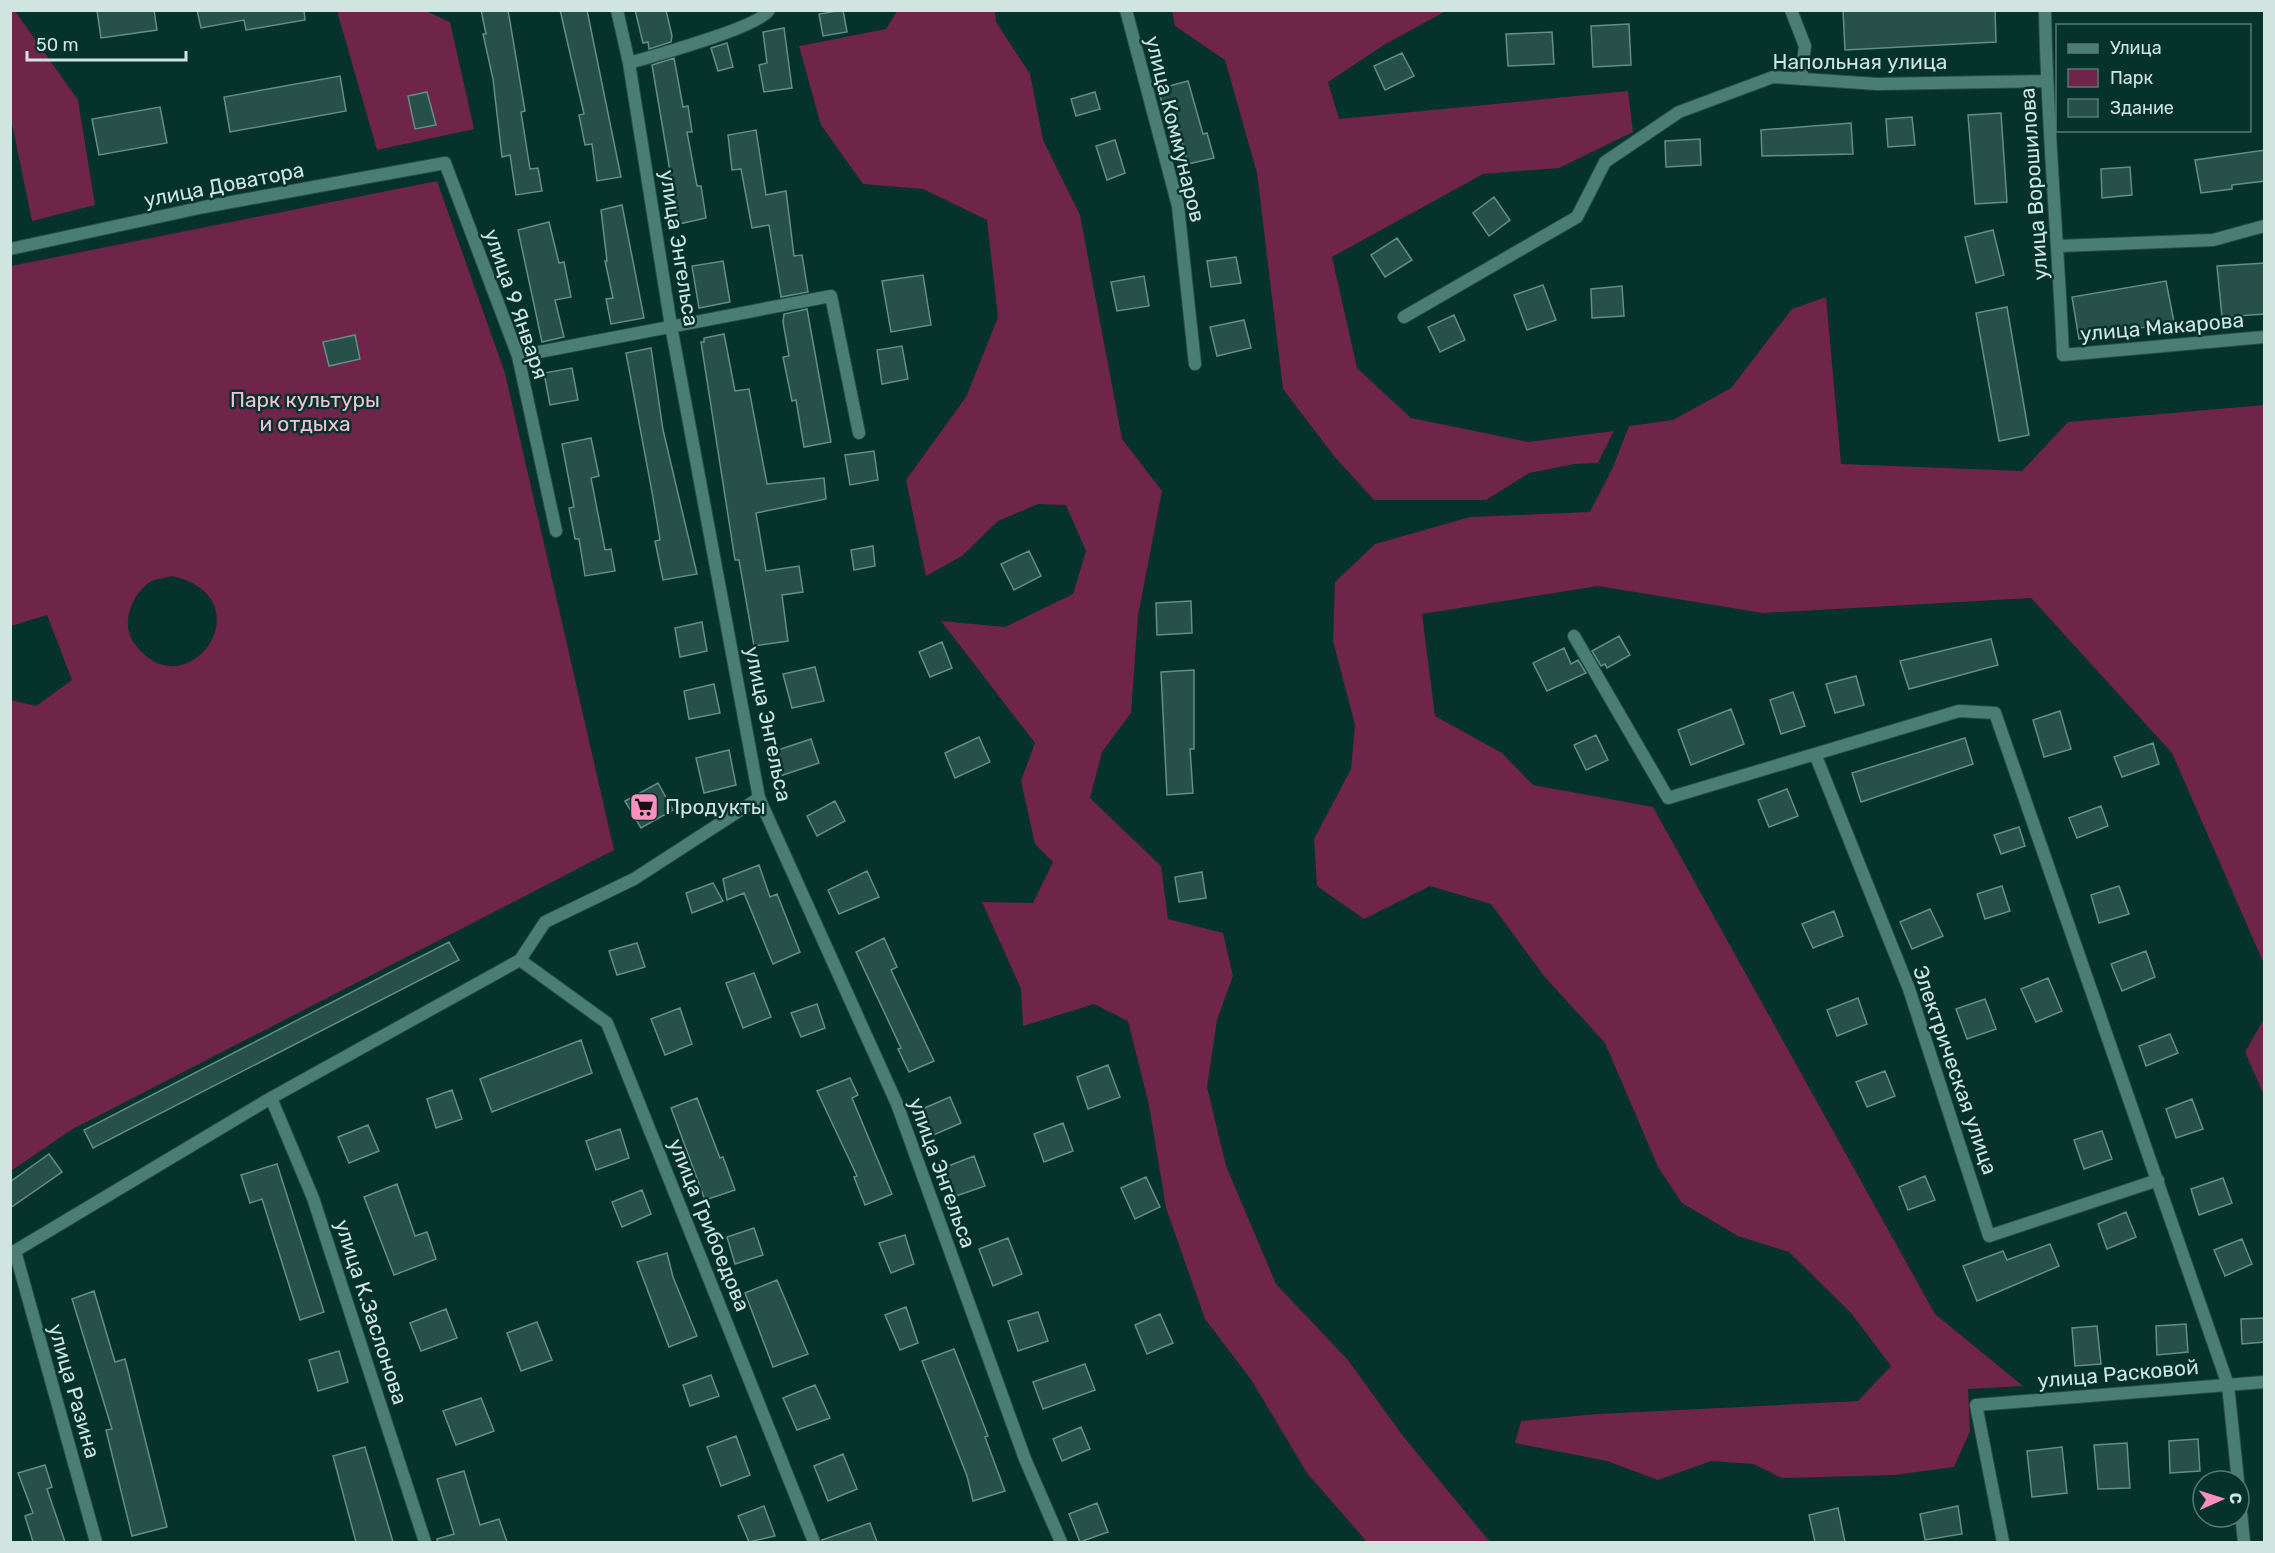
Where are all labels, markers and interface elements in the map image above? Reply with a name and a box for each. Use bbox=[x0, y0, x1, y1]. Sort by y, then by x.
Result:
scale bar bbox=[27, 24, 186, 62]
legend bbox=[2056, 24, 2251, 132]
street label: улица Коммунаров bbox=[1140, 33, 1211, 225]
text: 50 m bbox=[36, 34, 79, 56]
text: Улица bbox=[2110, 37, 2162, 59]
street label: Напольная улица bbox=[1773, 49, 1947, 74]
text: Парк bbox=[2110, 67, 2154, 89]
street label: улица Ворошилова bbox=[2014, 87, 2053, 281]
text: Здание bbox=[2110, 97, 2174, 119]
street label: улица Доватора bbox=[142, 157, 306, 212]
street label: улица Энгельса bbox=[655, 168, 704, 328]
street label: улица 9 Января bbox=[479, 225, 554, 382]
street label: улица Макарова bbox=[2079, 307, 2245, 346]
park label: Парк культуры и отдыха bbox=[230, 387, 380, 436]
street label: улица Энгельса bbox=[740, 644, 797, 804]
supermarket icon: Продукты bbox=[628, 791, 660, 823]
place label: Продукты bbox=[665, 794, 766, 819]
street label: Электрическая улица bbox=[1908, 962, 2003, 1178]
street label: улица Энгельса bbox=[904, 1094, 981, 1251]
street label: улица Грибоедова bbox=[663, 1135, 756, 1315]
street label: улица К.Заслонова bbox=[330, 1216, 413, 1407]
street label: улица Разина bbox=[43, 1321, 106, 1461]
street label: улица Расковой bbox=[2036, 1354, 2200, 1393]
north arrow bbox=[2191, 1469, 2251, 1529]
text: С bbox=[2226, 1492, 2245, 1504]

